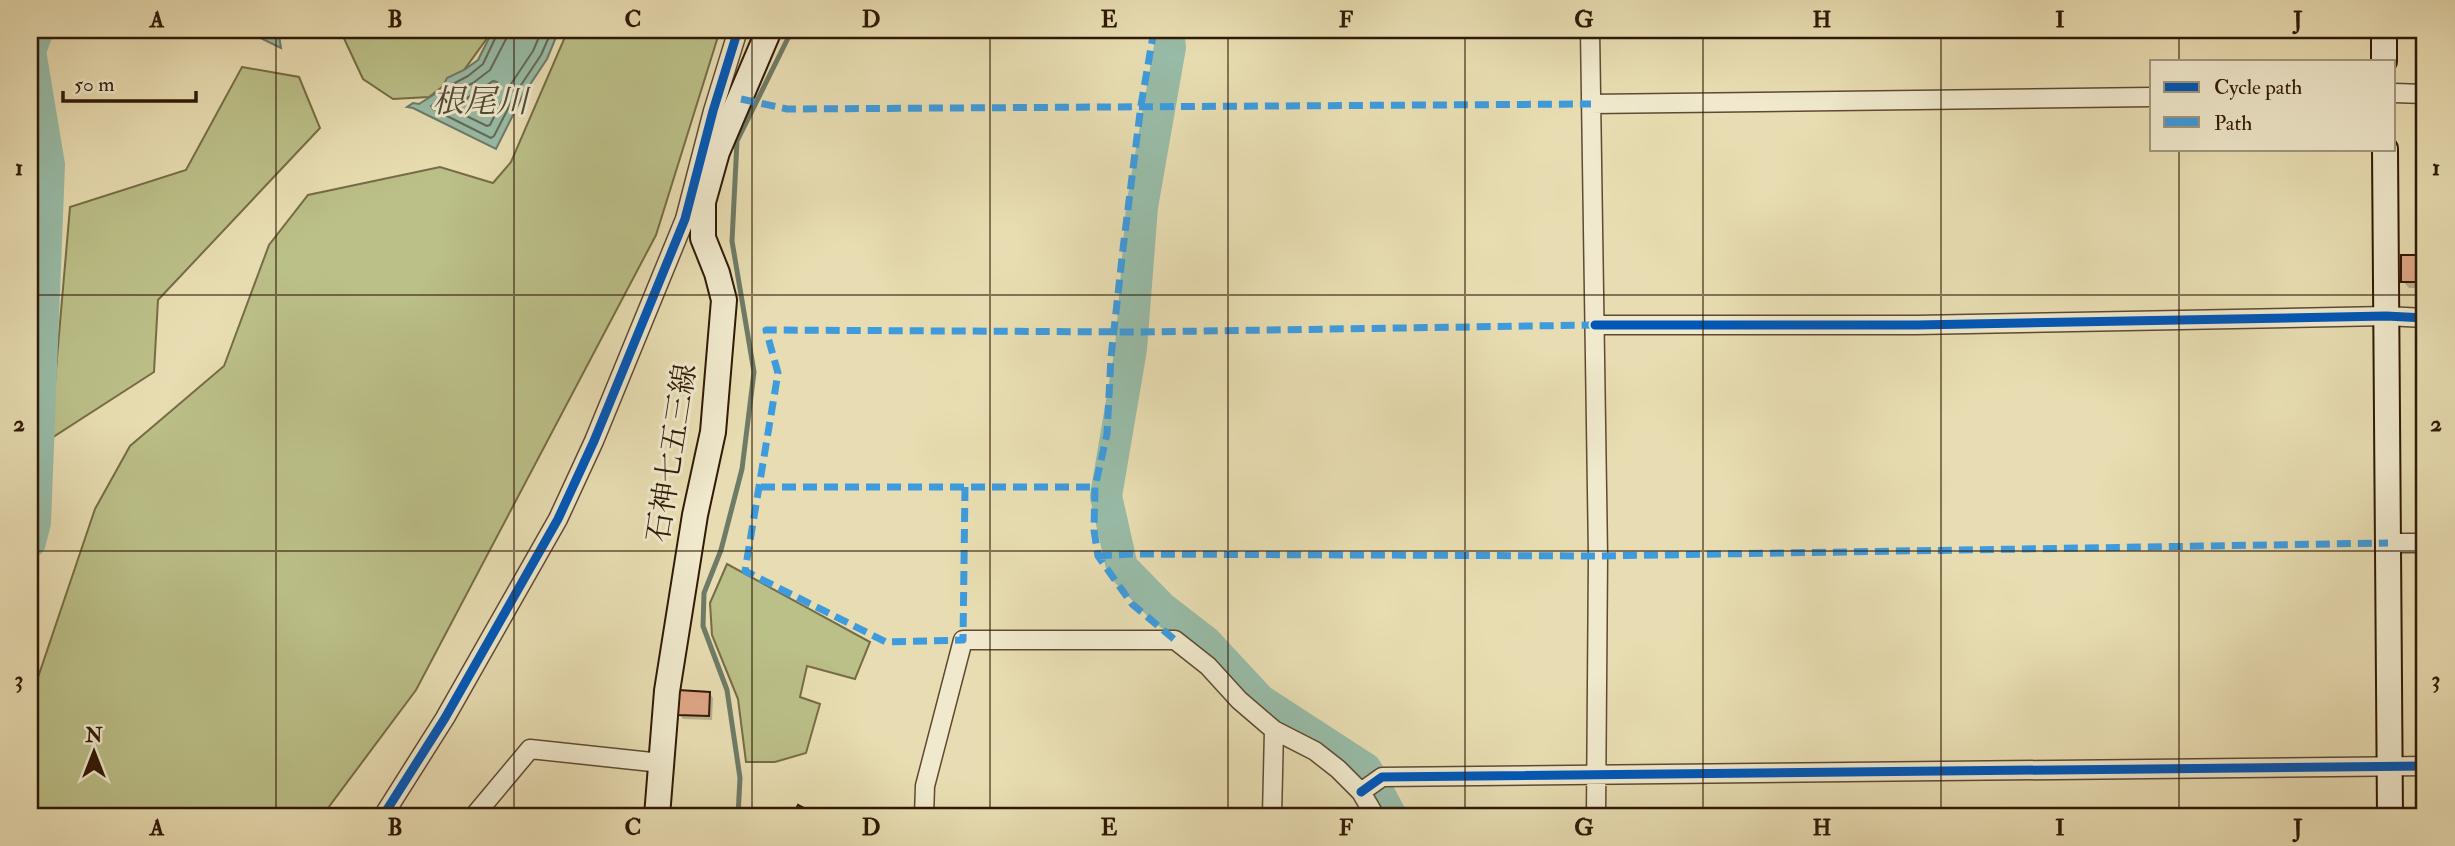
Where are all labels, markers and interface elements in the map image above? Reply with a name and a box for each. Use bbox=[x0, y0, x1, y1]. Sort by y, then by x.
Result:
text: A bbox=[149, 5, 165, 34]
text: B bbox=[387, 5, 403, 34]
text: C bbox=[625, 5, 641, 34]
text: D bbox=[862, 5, 880, 34]
text: E bbox=[1101, 5, 1118, 34]
text: F bbox=[1339, 5, 1354, 34]
text: G bbox=[1574, 5, 1594, 34]
text: H bbox=[1813, 5, 1832, 34]
text: I bbox=[2055, 5, 2065, 34]
text: J bbox=[2292, 5, 2303, 35]
scale bar bbox=[63, 60, 196, 104]
legend bbox=[2150, 60, 2396, 150]
text: 50 m bbox=[74, 71, 115, 98]
text: Cycle path bbox=[2214, 74, 2302, 101]
water label: 根尾川 bbox=[432, 82, 531, 122]
text: Path bbox=[2214, 110, 2252, 137]
text: 1 bbox=[15, 153, 23, 182]
text: 1 bbox=[2432, 153, 2440, 182]
street label: 石神七五三線 bbox=[640, 361, 704, 545]
text: 2 bbox=[13, 409, 25, 438]
text: 2 bbox=[2430, 409, 2442, 438]
text: 3 bbox=[15, 665, 23, 694]
text: 3 bbox=[2432, 665, 2440, 694]
north arrow bbox=[60, 716, 130, 786]
text: N bbox=[84, 724, 103, 748]
text: A bbox=[149, 813, 165, 842]
text: B bbox=[387, 813, 403, 842]
text: C bbox=[625, 813, 641, 842]
text: D bbox=[862, 813, 880, 842]
text: E bbox=[1101, 813, 1118, 842]
text: F bbox=[1339, 813, 1354, 842]
text: G bbox=[1574, 813, 1594, 842]
text: H bbox=[1813, 813, 1832, 842]
text: I bbox=[2055, 813, 2065, 842]
text: J bbox=[2292, 813, 2303, 843]

